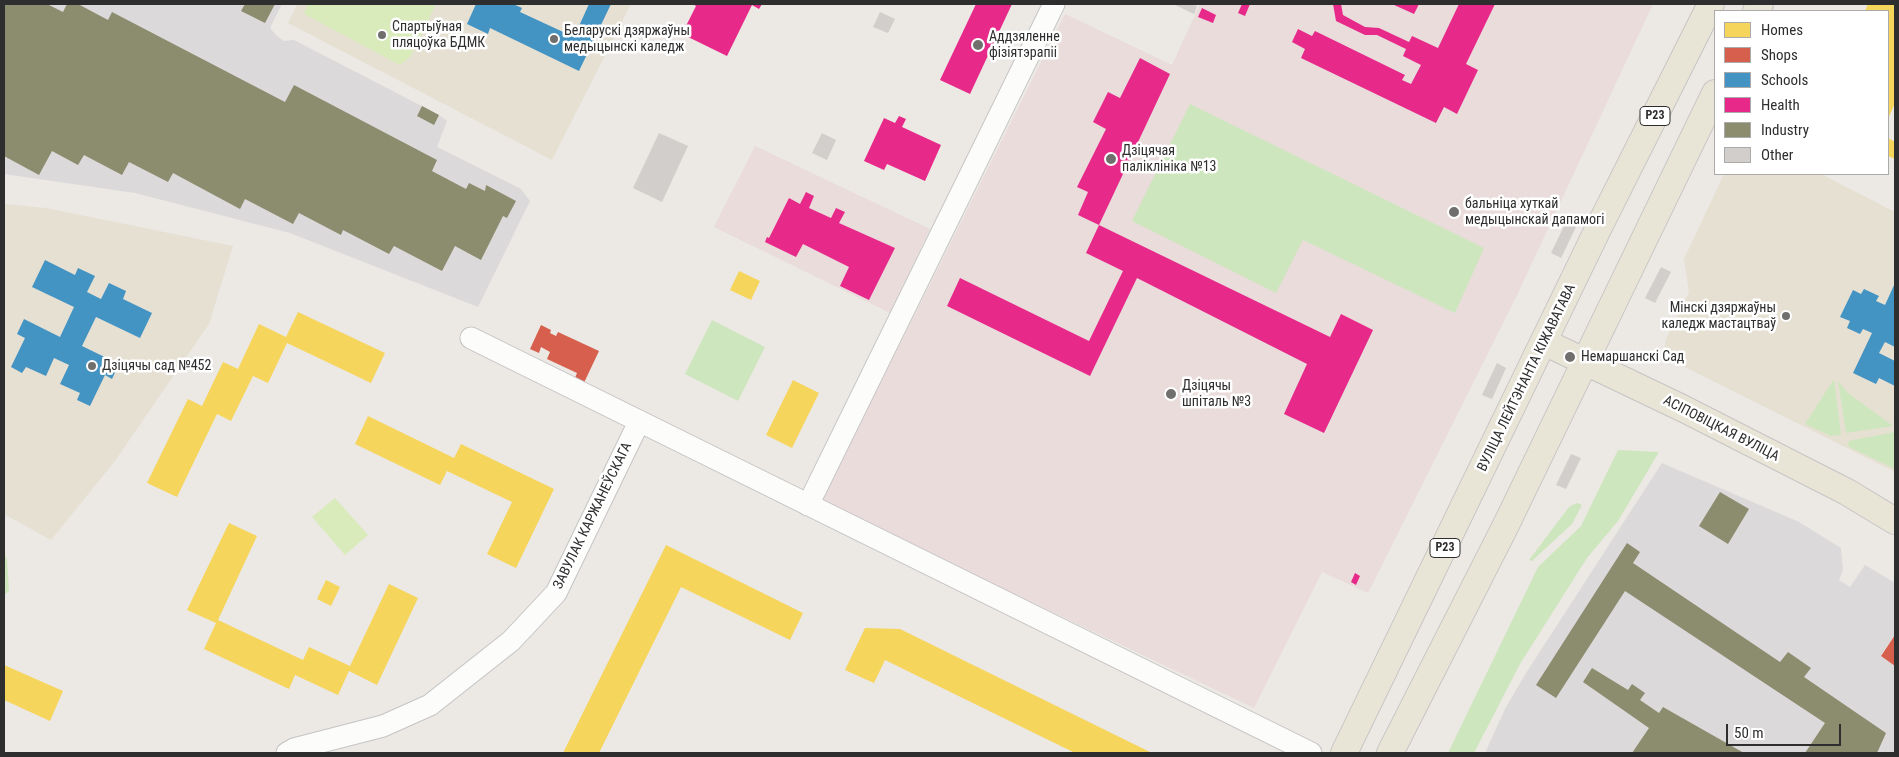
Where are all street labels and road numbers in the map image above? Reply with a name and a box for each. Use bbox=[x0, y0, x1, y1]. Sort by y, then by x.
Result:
road number: Р23 bbox=[1640, 106, 1670, 125]
street label: ВУЛІЦА ЛЕЙТЭНАНТА КІЖАВАТАВА bbox=[1474, 282, 1580, 474]
street label: АСІПОВІЦКАЯ ВУЛІЦА bbox=[1660, 393, 1782, 465]
street label: ЗАВУЛАК КАРЖАНЕЎСКАГА bbox=[550, 440, 636, 592]
road number: Р23 bbox=[1430, 538, 1460, 558]

